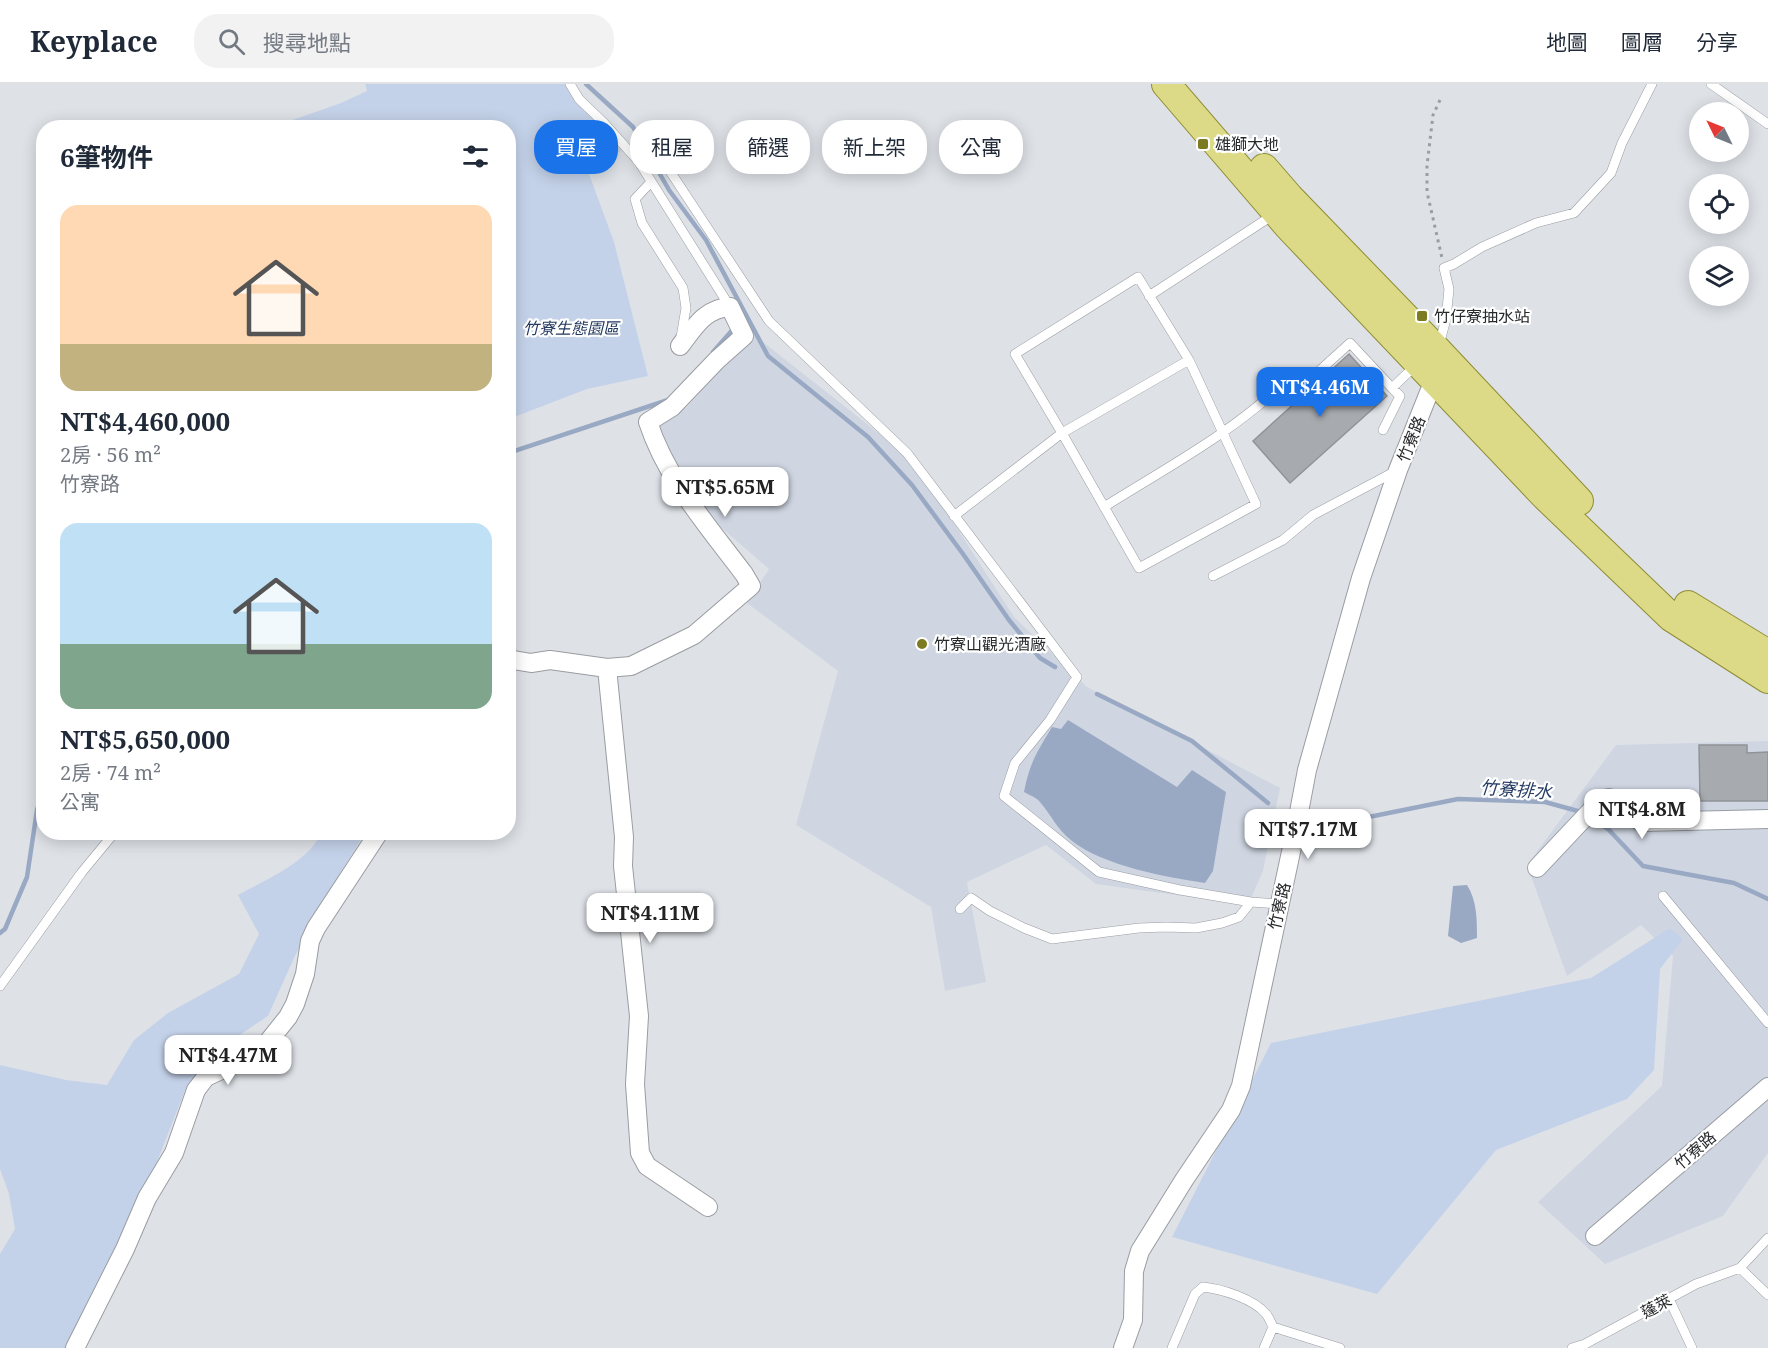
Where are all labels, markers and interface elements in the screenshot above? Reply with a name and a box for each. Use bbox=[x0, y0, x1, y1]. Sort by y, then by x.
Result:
search box bbox=[194, 14, 614, 68]
text: Keyplace bbox=[30, 22, 158, 60]
icon: search bbox=[215, 25, 248, 58]
text: 搜尋地點 bbox=[263, 27, 351, 57]
text: 地圖 bbox=[1546, 28, 1588, 56]
text: 圖層 bbox=[1621, 28, 1663, 56]
text: 分享 bbox=[1696, 28, 1738, 56]
north arrow bbox=[1689, 102, 1749, 162]
map controls bbox=[1689, 102, 1749, 306]
chip: 買屋 bbox=[534, 120, 618, 174]
chip: 租屋 bbox=[630, 120, 714, 174]
chip: 篩選 bbox=[726, 120, 810, 174]
chip: 新上架 bbox=[822, 120, 927, 174]
chip: 公寓 bbox=[939, 120, 1023, 174]
place label: 雄獅大地 bbox=[1215, 133, 1279, 155]
marker: 雄獅大地 bbox=[1196, 137, 1210, 151]
text: 6筆物件 bbox=[60, 139, 153, 175]
icon: filters bbox=[459, 140, 492, 173]
button: locate bbox=[1689, 174, 1749, 234]
icon: home bbox=[222, 244, 330, 352]
button: layers bbox=[1689, 246, 1749, 306]
place label: 竹仔寮抽水站 bbox=[1434, 305, 1530, 327]
marker: 竹仔寮抽水站 bbox=[1415, 309, 1429, 323]
park label: 竹寮生態園區 bbox=[523, 317, 621, 339]
pin: NT$4.46M bbox=[1258, 367, 1382, 418]
text: NT$4.46M bbox=[1271, 373, 1369, 400]
text: NT$4,460,000 bbox=[60, 403, 230, 439]
street label: 竹寮路 bbox=[1392, 413, 1430, 465]
text: 2房 · 56 m² bbox=[60, 441, 161, 468]
pin: NT$5.65M bbox=[663, 467, 787, 518]
text: 竹寮路 bbox=[60, 470, 120, 497]
text: NT$5.65M bbox=[676, 473, 774, 500]
icon: home bbox=[222, 562, 330, 670]
place label: 竹寮山觀光酒廠 bbox=[934, 633, 1046, 655]
marker: 竹寮山觀光酒廠 bbox=[915, 637, 929, 651]
text: NT$5,650,000 bbox=[60, 721, 230, 757]
text: 2房 · 74 m² bbox=[60, 759, 161, 786]
water label: 竹寮排水 bbox=[1479, 775, 1554, 804]
text: 公寓 bbox=[60, 788, 100, 815]
pin: NT$4.8M bbox=[1587, 789, 1697, 840]
text: NT$4.8M bbox=[1598, 795, 1686, 822]
pin: NT$7.17M bbox=[1246, 809, 1370, 860]
text: NT$7.17M bbox=[1259, 815, 1357, 842]
street label: 竹寮路 bbox=[1263, 880, 1295, 932]
pin: NT$4.11M bbox=[588, 893, 712, 944]
text: NT$4.11M bbox=[601, 899, 699, 926]
pin: NT$4.47M bbox=[166, 1035, 290, 1086]
text: NT$4.47M bbox=[179, 1041, 277, 1068]
street label: 竹寮路 bbox=[1670, 1126, 1720, 1174]
street label: 蓬萊 bbox=[1637, 1289, 1675, 1323]

